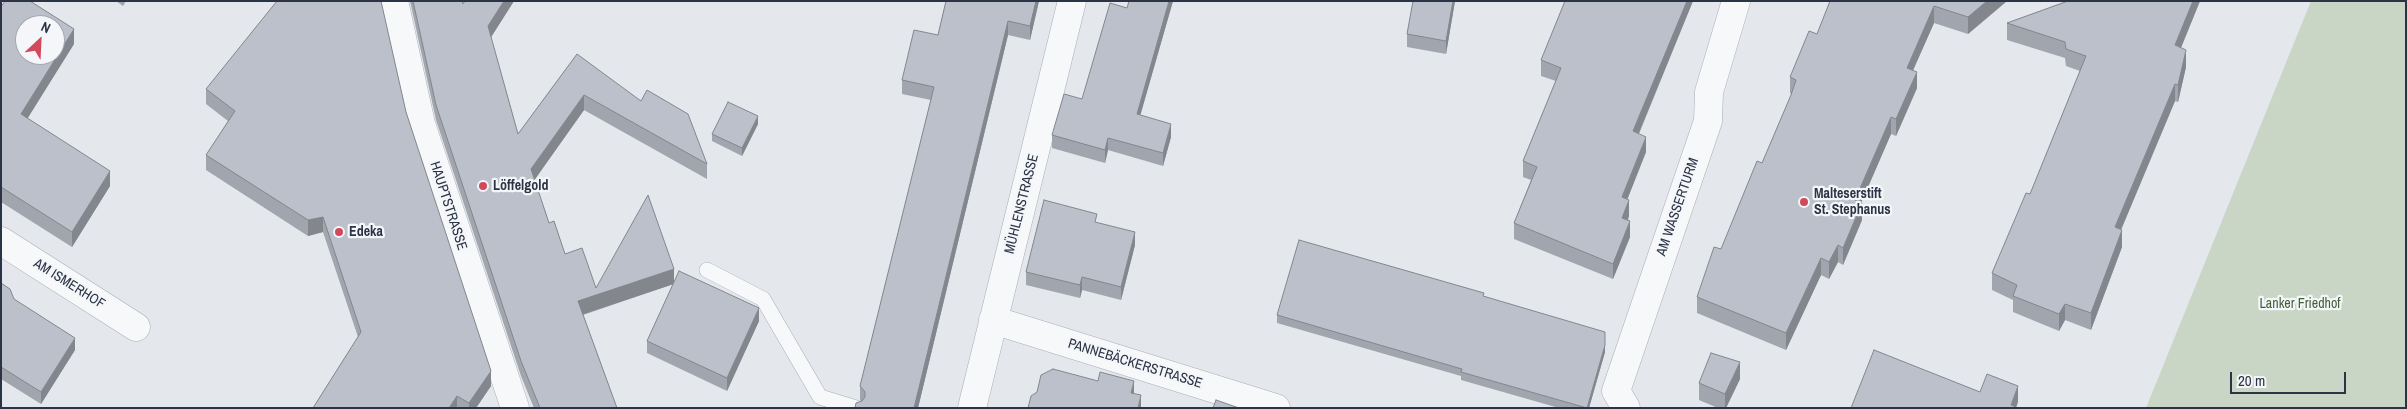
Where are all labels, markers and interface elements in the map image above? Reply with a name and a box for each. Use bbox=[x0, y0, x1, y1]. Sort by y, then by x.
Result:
north arrow bbox=[15, 15, 65, 65]
text: N bbox=[38, 17, 53, 37]
street label: MÜHLENSTRASSE bbox=[1002, 152, 1042, 256]
street label: AM WASSERTURM bbox=[1653, 156, 1703, 258]
street label: HAUPTSTRASSE bbox=[426, 159, 470, 253]
place label: Löffelgold bbox=[493, 178, 548, 194]
marker: Löffelgold bbox=[477, 180, 489, 192]
place label: Malteserstift St. Stephanus bbox=[1814, 186, 1891, 218]
marker: Malteserstift St. Stephanus bbox=[1798, 196, 1810, 208]
place label: Edeka bbox=[349, 224, 383, 240]
marker: Edeka bbox=[333, 226, 345, 238]
street label: AM ISMERHOF bbox=[30, 255, 108, 313]
park label: Lanker Friedhof bbox=[2259, 296, 2341, 312]
street label: PANNEBÄCKERSTRASSE bbox=[1066, 336, 1204, 392]
scale bar bbox=[2232, 362, 2348, 394]
text: 20 m bbox=[2238, 370, 2265, 391]

